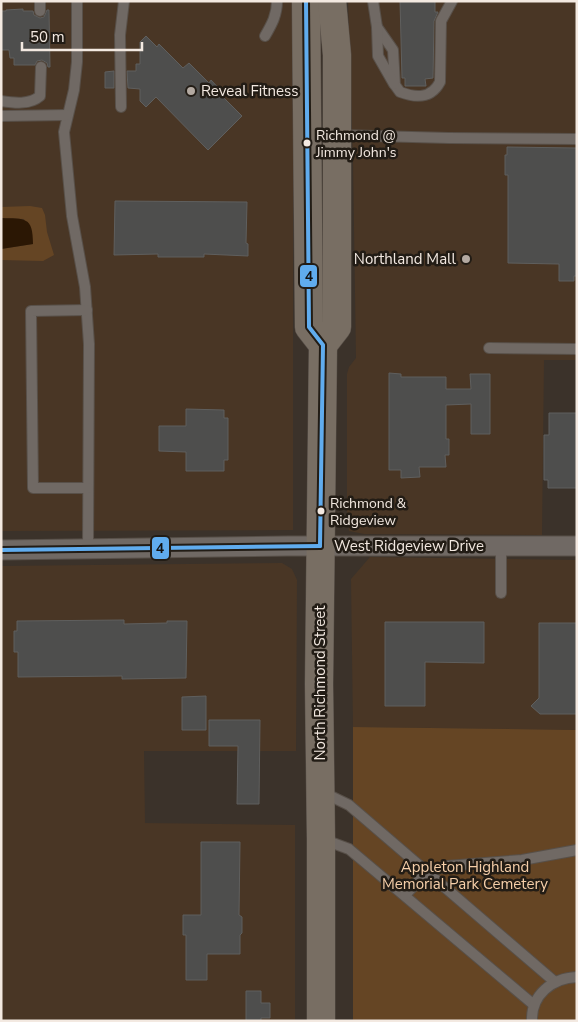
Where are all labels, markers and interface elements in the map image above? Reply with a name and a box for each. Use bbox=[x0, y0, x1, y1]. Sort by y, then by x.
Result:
scale bar bbox=[22, 20, 142, 52]
text: 50 m bbox=[30, 27, 65, 47]
place label: Reveal Fitness bbox=[201, 81, 298, 101]
marker: Reveal Fitness bbox=[185, 85, 197, 97]
place label: Richmond @ Jimmy John's bbox=[315, 126, 397, 162]
marker: Richmond @ Jimmy John's bbox=[302, 138, 312, 148]
place label: Northland Mall bbox=[354, 249, 457, 269]
marker: Northland Mall bbox=[460, 253, 472, 265]
line badge: 4 bbox=[299, 264, 318, 288]
text: 4 bbox=[305, 267, 314, 286]
place label: Richmond & Ridgeview bbox=[330, 494, 407, 530]
marker: Richmond & Ridgeview bbox=[316, 506, 326, 516]
line badge: 4 bbox=[151, 536, 170, 560]
street label: West Ridgeview Drive bbox=[334, 536, 484, 556]
text: 4 bbox=[156, 539, 165, 558]
street label: North Richmond Street bbox=[310, 605, 330, 761]
park label: Appleton Highland Memorial Park Cemetery bbox=[382, 857, 548, 894]

